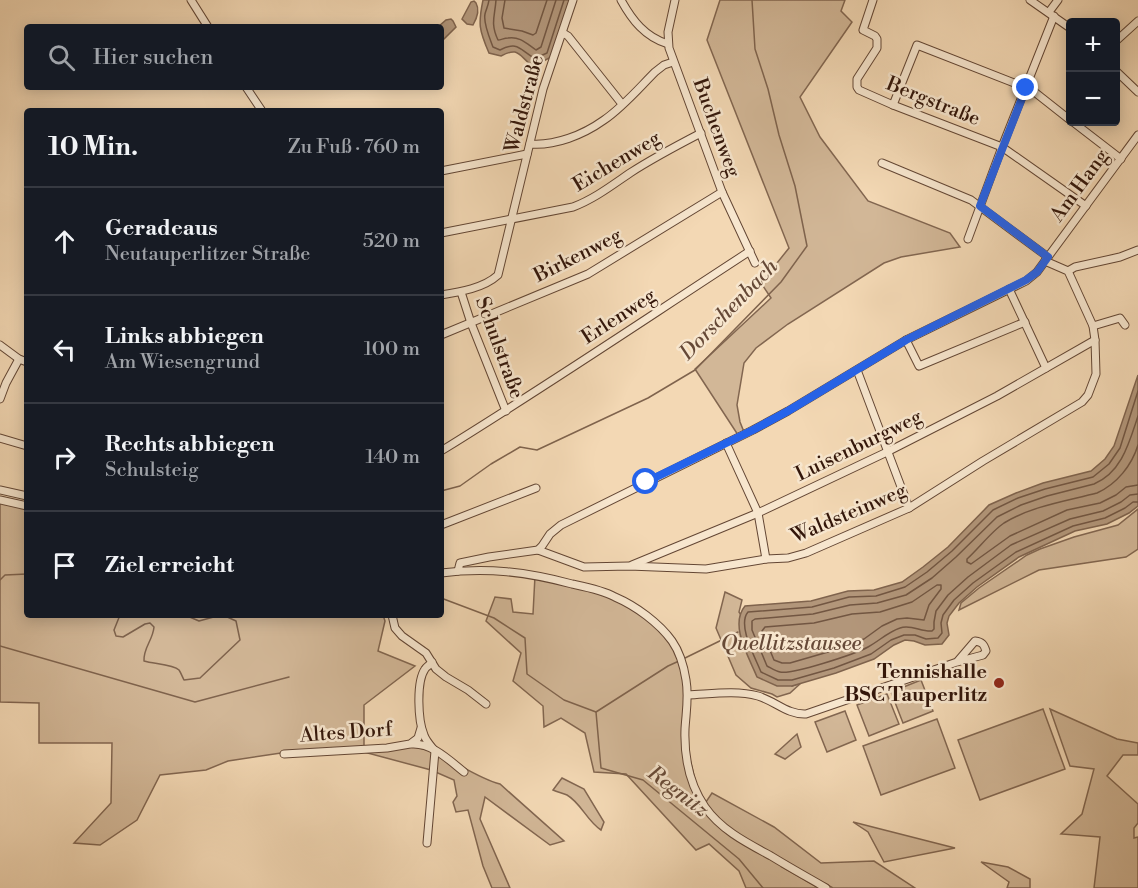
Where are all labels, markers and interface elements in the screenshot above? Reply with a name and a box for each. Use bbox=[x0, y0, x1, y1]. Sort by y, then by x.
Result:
map controls bbox=[1066, 18, 1120, 126]
button: + bbox=[1066, 18, 1120, 72]
search box bbox=[24, 24, 444, 90]
icon: search bbox=[45, 41, 78, 74]
text: Hier suchen bbox=[93, 44, 213, 71]
street label: Waldstraße bbox=[500, 52, 550, 157]
street label: Bergstraße bbox=[881, 71, 984, 132]
button: − bbox=[1066, 72, 1120, 126]
street label: Buchenweg bbox=[686, 74, 746, 181]
route end bbox=[1012, 74, 1038, 100]
street label: Eichenweg bbox=[568, 126, 666, 198]
text: 10 Min. bbox=[48, 131, 138, 163]
text: Zu Fuß · 760 m bbox=[288, 135, 420, 160]
street label: Am Hang bbox=[1045, 144, 1115, 228]
text: Geradeaus bbox=[105, 215, 218, 242]
street label: Birkenweg bbox=[529, 223, 627, 289]
icon: ahead bbox=[48, 225, 81, 258]
text: 520 m bbox=[363, 229, 420, 254]
text: Neutauperlitzer Straße bbox=[105, 242, 310, 267]
water label: Dorschenbach bbox=[674, 254, 784, 367]
street label: Erlenweg bbox=[577, 283, 662, 350]
street label: Schulstraße bbox=[469, 294, 529, 402]
text: Links abbiegen bbox=[105, 323, 264, 350]
icon: left bbox=[48, 333, 81, 366]
text: 100 m bbox=[364, 337, 420, 362]
text: Am Wiesengrund bbox=[105, 350, 260, 375]
street label: Luisenburgweg bbox=[792, 404, 927, 487]
text: Rechts abbiegen bbox=[105, 431, 275, 458]
icon: right bbox=[48, 441, 81, 474]
text: 140 m bbox=[365, 445, 420, 470]
text: Schulsteig bbox=[105, 458, 199, 483]
route start bbox=[632, 468, 658, 494]
street label: Waldsteinweg bbox=[787, 478, 911, 550]
icon: arrive bbox=[48, 549, 81, 582]
text: Ziel erreicht bbox=[105, 552, 234, 579]
water label: Quellitzstausee bbox=[721, 631, 862, 657]
place label: Tennishalle BSC Tauperlitz bbox=[844, 660, 987, 708]
marker: Tennishalle BSC Tauperlitz bbox=[992, 676, 1006, 690]
street label: Altes Dorf bbox=[298, 717, 394, 749]
water label: Regnitz bbox=[641, 760, 714, 824]

